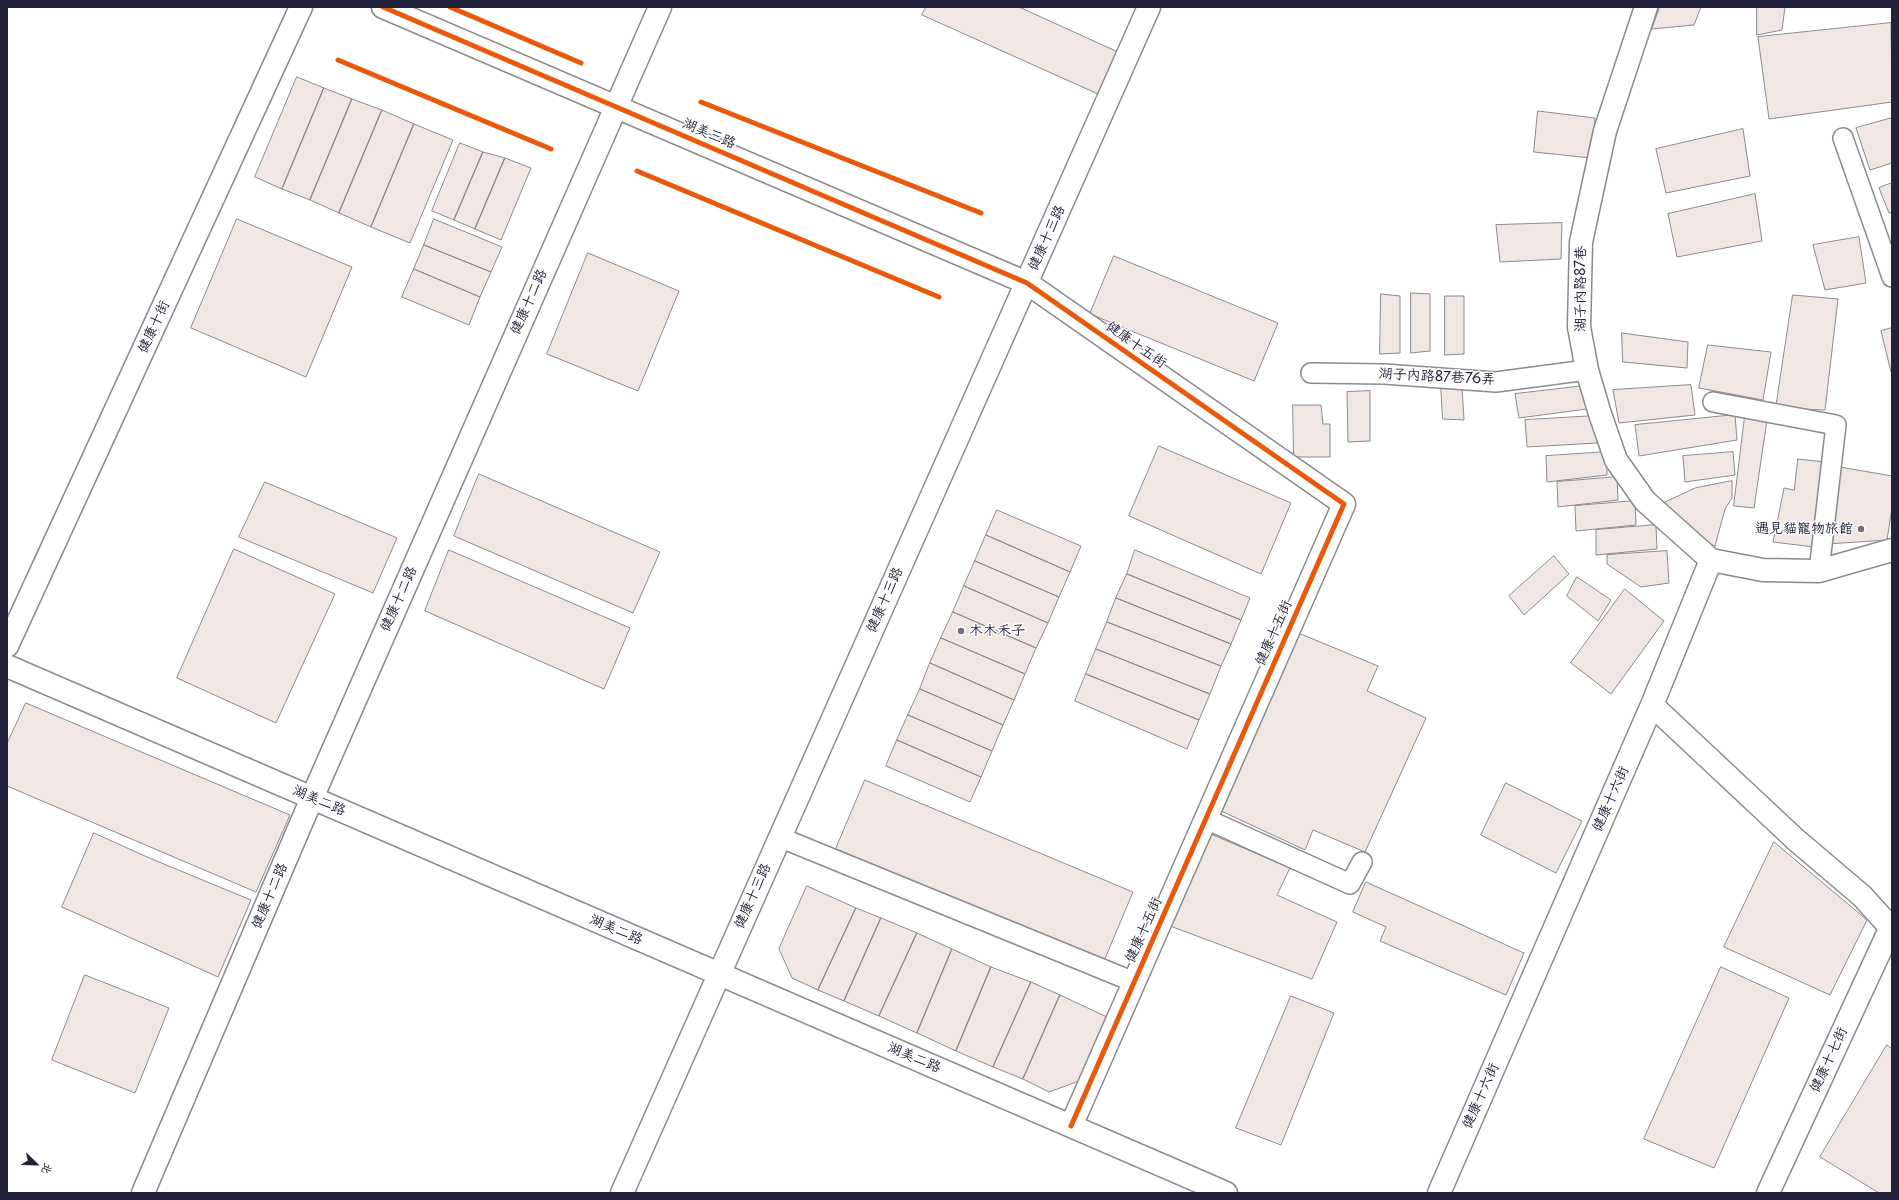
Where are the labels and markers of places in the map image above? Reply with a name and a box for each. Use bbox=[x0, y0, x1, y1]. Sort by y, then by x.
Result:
place label: 遇見貓寵物旅館 bbox=[1755, 521, 1853, 537]
marker: 遇見貓寵物旅館 bbox=[1856, 524, 1866, 534]
place label: 木木禾子 bbox=[969, 623, 1025, 639]
marker: 木木禾子 bbox=[956, 626, 966, 636]

